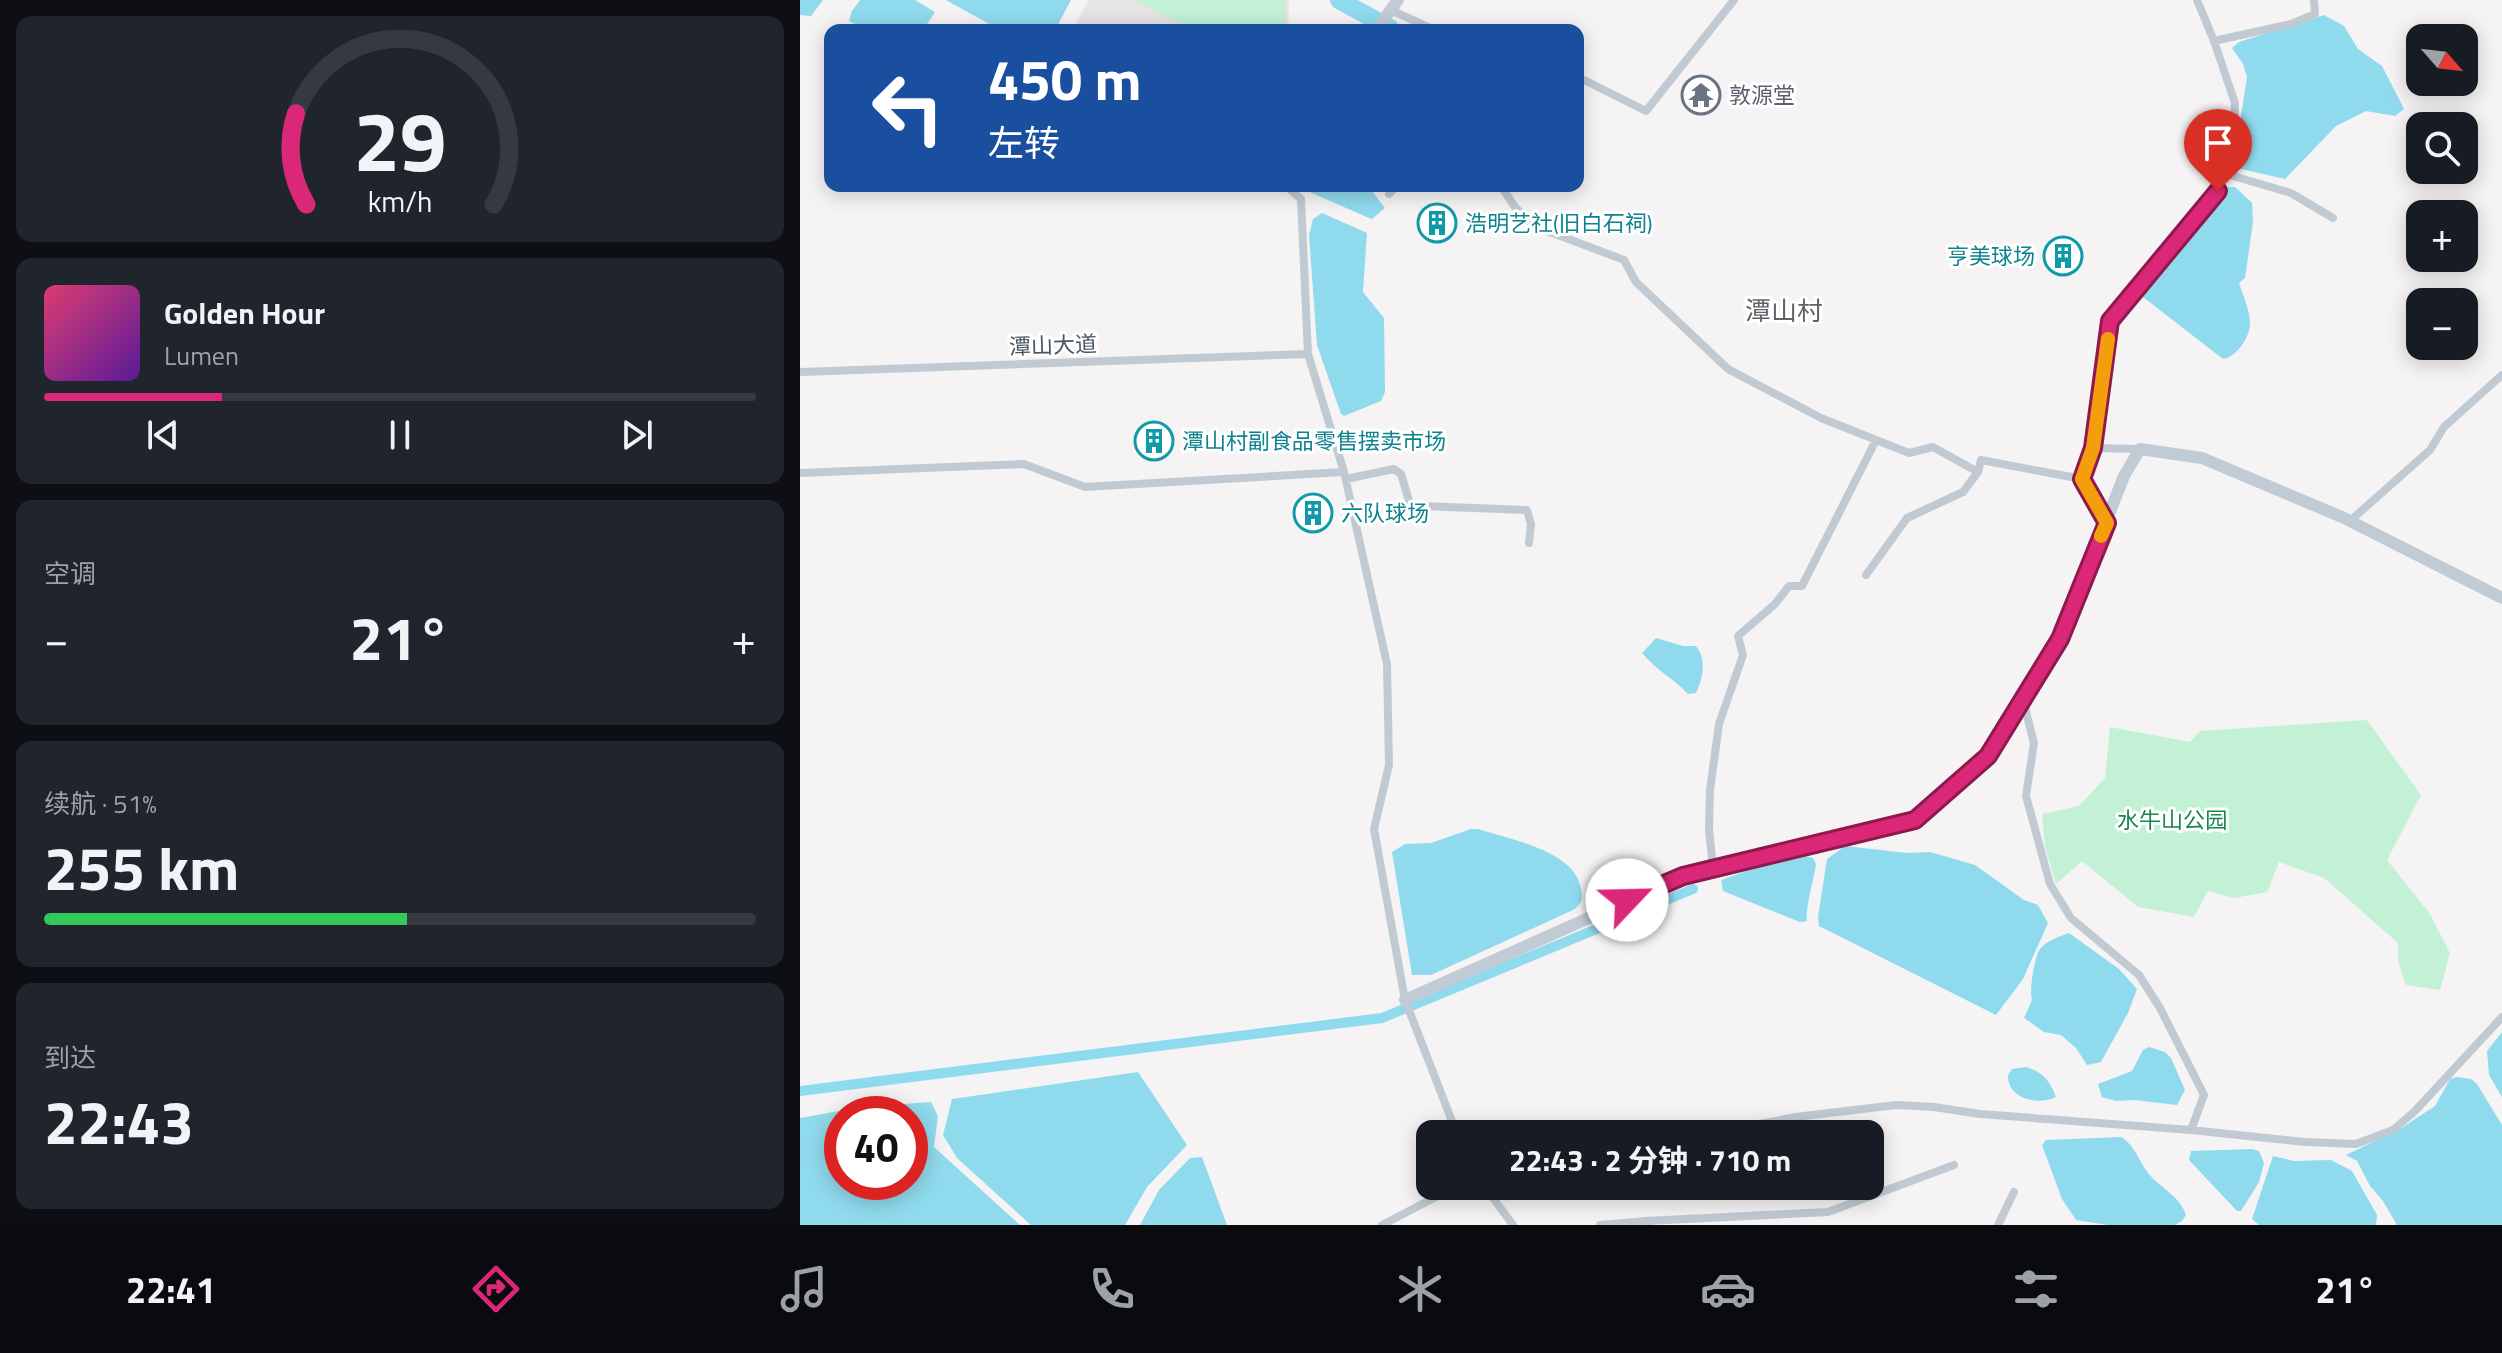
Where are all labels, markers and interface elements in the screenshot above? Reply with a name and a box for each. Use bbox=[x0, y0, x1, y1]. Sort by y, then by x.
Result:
north arrow bbox=[2406, 24, 2478, 96]
map controls bbox=[2406, 24, 2478, 360]
text: 450 m bbox=[988, 37, 1141, 122]
icon: left bbox=[856, 56, 960, 160]
temple icon: 敦源堂 bbox=[1680, 74, 1722, 116]
text: 29 bbox=[353, 76, 447, 202]
place label: 敦源堂 bbox=[1729, 78, 1795, 112]
pin bbox=[2184, 109, 2252, 191]
button: search bbox=[2406, 112, 2478, 184]
text: 左转 bbox=[988, 115, 1060, 170]
icon: arrive bbox=[2196, 121, 2240, 165]
text: km/h bbox=[368, 180, 432, 223]
button: + bbox=[2406, 200, 2478, 272]
building icon: 浩明艺社(旧白石祠) bbox=[1416, 202, 1458, 244]
place label: 浩明艺社(旧白石祠) bbox=[1465, 206, 1653, 240]
building icon: 亨美球场 bbox=[2042, 235, 2084, 277]
place label: 亨美球场 bbox=[1947, 239, 2035, 273]
button: − bbox=[2406, 288, 2478, 360]
text: Golden Hour bbox=[164, 290, 325, 336]
district label: 潭山村 bbox=[1745, 291, 1823, 330]
street label: 潭山大道 bbox=[1008, 326, 1098, 364]
text: Lumen bbox=[164, 336, 239, 375]
icon: previous bbox=[141, 413, 185, 457]
icon: pause bbox=[378, 413, 422, 457]
icon: next bbox=[615, 413, 659, 457]
building icon: 潭山村副食品零售摆卖市场 bbox=[1133, 420, 1175, 462]
place label: 潭山村副食品零售摆卖市场 bbox=[1182, 424, 1446, 458]
building icon: 六队球场 bbox=[1292, 492, 1334, 534]
place label: 六队球场 bbox=[1341, 496, 1429, 530]
text: 空调 bbox=[44, 554, 96, 593]
text: 21° bbox=[350, 592, 450, 683]
text: − bbox=[44, 605, 69, 672]
text: + bbox=[731, 605, 756, 672]
text: 续航 · 51% bbox=[44, 784, 157, 823]
park label: 水牛山公园 bbox=[2117, 803, 2227, 837]
text: 255 km bbox=[44, 822, 239, 913]
position arrow bbox=[1585, 858, 1669, 942]
text: 到达 bbox=[44, 1038, 96, 1077]
text: 22:43 bbox=[44, 1076, 194, 1167]
speed limit sign: 40 bbox=[824, 1096, 928, 1200]
text: 22:43 · 2 分钟 · 710 m bbox=[1509, 1137, 1791, 1183]
icon: directions bbox=[468, 1261, 524, 1317]
icon: music bbox=[776, 1261, 832, 1317]
icon: phone bbox=[1084, 1261, 1140, 1317]
icon: climate bbox=[1392, 1261, 1448, 1317]
icon: car bbox=[1700, 1261, 1756, 1317]
icon: filters bbox=[2008, 1261, 2064, 1317]
text: 22:41 bbox=[126, 1262, 216, 1317]
text: 21° bbox=[2316, 1262, 2376, 1317]

